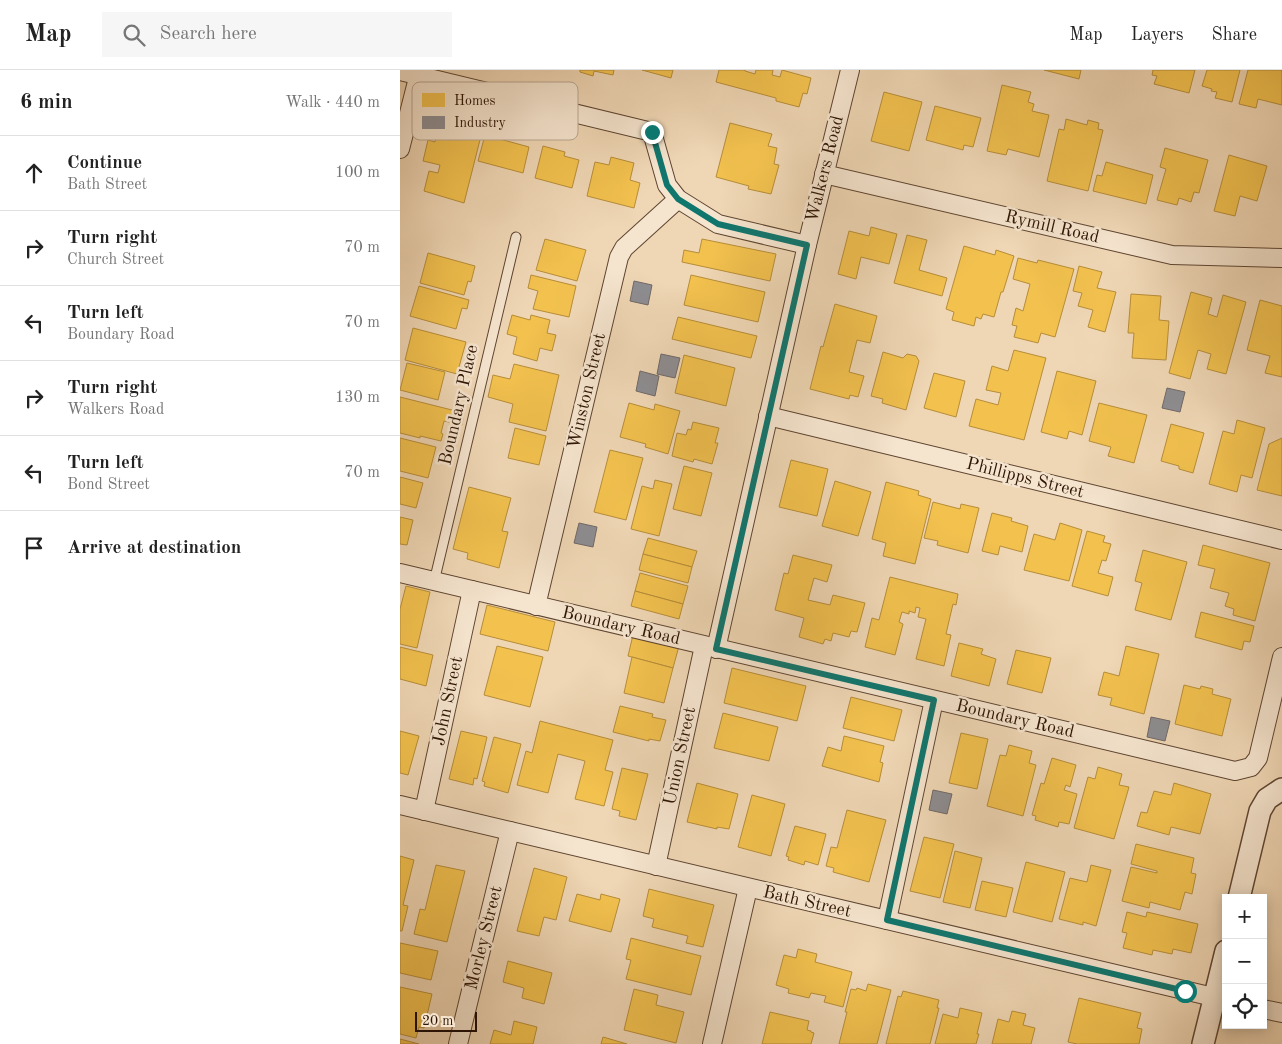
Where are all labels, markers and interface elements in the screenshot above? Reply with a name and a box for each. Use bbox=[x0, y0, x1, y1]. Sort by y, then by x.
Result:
search box bbox=[102, 12, 452, 57]
icon: search bbox=[120, 21, 148, 49]
text: Map bbox=[25, 23, 72, 47]
text: Search here bbox=[160, 25, 257, 44]
text: Map bbox=[1069, 26, 1103, 44]
text: Layers bbox=[1131, 26, 1183, 44]
text: Share bbox=[1211, 26, 1257, 44]
legend bbox=[412, 82, 578, 140]
text: 6 min bbox=[20, 92, 73, 113]
text: Homes bbox=[454, 94, 496, 108]
text: Walk · 440 m bbox=[285, 95, 380, 111]
street label: Walkers Road bbox=[803, 114, 847, 224]
text: Industry bbox=[454, 116, 507, 130]
route end bbox=[641, 121, 664, 144]
text: Continue bbox=[67, 154, 142, 173]
icon: ahead bbox=[20, 159, 48, 187]
text: 100 m bbox=[335, 165, 380, 181]
text: Bath Street bbox=[67, 177, 147, 193]
street label: Rymill Road bbox=[1003, 207, 1101, 247]
text: Turn right bbox=[67, 229, 157, 248]
icon: right bbox=[20, 234, 48, 262]
text: 70 m bbox=[344, 240, 380, 256]
text: Church Street bbox=[67, 252, 164, 268]
text: Turn left bbox=[67, 304, 144, 323]
icon: left bbox=[20, 309, 48, 337]
text: 70 m bbox=[344, 315, 380, 331]
text: Boundary Road bbox=[67, 327, 175, 343]
street label: Winston Street bbox=[565, 331, 609, 451]
street label: Boundary Place bbox=[436, 343, 482, 467]
text: Turn right bbox=[67, 379, 157, 398]
icon: right bbox=[20, 384, 48, 412]
text: 130 m bbox=[335, 390, 380, 406]
text: Walkers Road bbox=[67, 402, 164, 418]
text: Turn left bbox=[67, 454, 144, 473]
street label: Phillipps Street bbox=[964, 455, 1086, 501]
icon: left bbox=[20, 459, 48, 487]
text: 70 m bbox=[344, 465, 380, 481]
text: Bond Street bbox=[67, 477, 150, 493]
icon: arrive bbox=[20, 534, 48, 562]
text: Arrive at destination bbox=[67, 539, 241, 558]
street label: Boundary Road bbox=[560, 604, 682, 648]
street label: John Street bbox=[430, 655, 466, 747]
street label: Boundary Road bbox=[954, 697, 1076, 741]
street label: Union Street bbox=[661, 705, 699, 807]
street label: Bath Street bbox=[761, 883, 853, 921]
street label: Morley Street bbox=[462, 884, 506, 992]
map controls bbox=[1222, 894, 1267, 1029]
button: + bbox=[1222, 894, 1267, 939]
button: − bbox=[1222, 939, 1267, 984]
route start bbox=[1174, 980, 1197, 1003]
button: locate bbox=[1222, 984, 1267, 1029]
scale bar bbox=[415, 1009, 478, 1032]
text: 20 m bbox=[422, 1014, 453, 1028]

